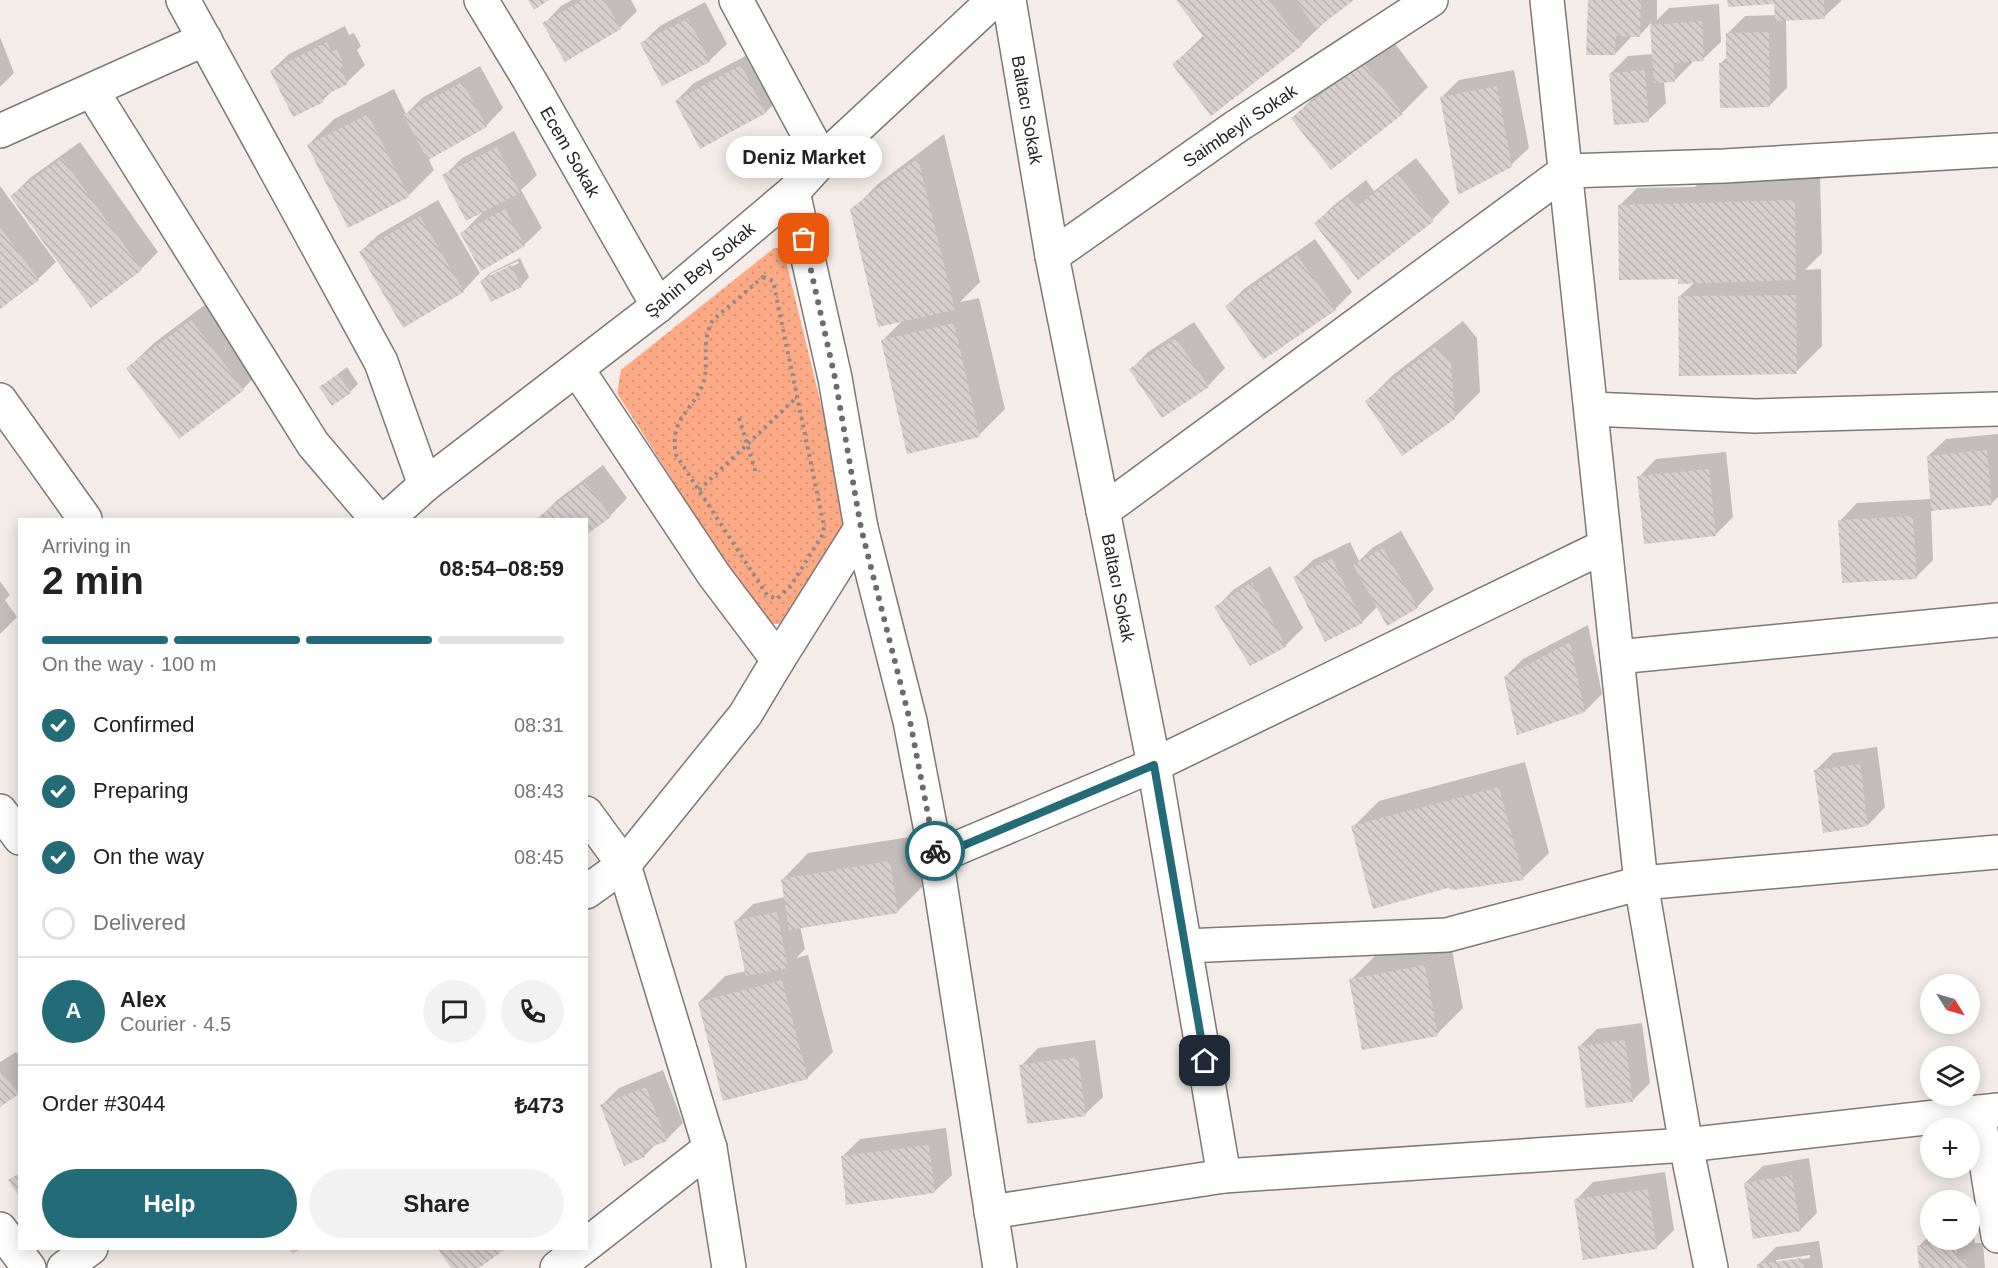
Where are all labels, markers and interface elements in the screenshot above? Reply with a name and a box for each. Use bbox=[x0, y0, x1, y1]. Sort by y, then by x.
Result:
street label: Baltacı Sokak bbox=[1008, 54, 1047, 167]
street label: Saimbeyli Sokak bbox=[1179, 80, 1302, 171]
street label: Ecem Sokak bbox=[536, 103, 604, 202]
callout: Deniz Market bbox=[726, 137, 882, 179]
text: Deniz Market bbox=[742, 146, 866, 168]
pin bbox=[778, 213, 829, 264]
street label: Şahin Bey Sokak bbox=[641, 218, 760, 322]
icon: bag bbox=[787, 222, 820, 255]
street label: Baltacı Sokak bbox=[1098, 532, 1139, 645]
text: Arriving in bbox=[42, 535, 131, 557]
text: 08:54–08:59 bbox=[439, 556, 564, 581]
text: 2 min bbox=[42, 559, 144, 602]
text: On the way · 100 m bbox=[42, 653, 217, 675]
icon: check bbox=[42, 709, 75, 742]
text: Confirmed bbox=[93, 712, 194, 737]
text: 08:31 bbox=[514, 714, 564, 736]
icon: check bbox=[42, 775, 75, 808]
text: Preparing bbox=[93, 778, 188, 803]
text: 08:43 bbox=[514, 780, 564, 802]
courier bbox=[905, 821, 965, 881]
icon: bike bbox=[919, 835, 952, 868]
icon: check bbox=[42, 841, 75, 874]
text: On the way bbox=[93, 844, 204, 869]
text: 08:45 bbox=[514, 846, 564, 868]
text: Delivered bbox=[93, 910, 186, 935]
north arrow bbox=[1920, 974, 1980, 1034]
map controls bbox=[1920, 974, 1980, 1250]
button: chat bbox=[423, 980, 486, 1043]
button: phone bbox=[501, 980, 564, 1043]
text: Alex bbox=[120, 987, 166, 1012]
text: A bbox=[66, 998, 81, 1023]
text: Courier · 4.5 bbox=[120, 1013, 231, 1035]
pin bbox=[1179, 1035, 1230, 1086]
icon: home bbox=[1188, 1044, 1221, 1077]
button: layers bbox=[1920, 1046, 1980, 1106]
text: Order #3044 bbox=[42, 1091, 166, 1116]
text: ₺473 bbox=[515, 1093, 564, 1118]
button: + bbox=[1920, 1118, 1980, 1178]
button: Help bbox=[42, 1169, 297, 1238]
button: Share bbox=[309, 1169, 564, 1238]
button: − bbox=[1920, 1190, 1980, 1250]

